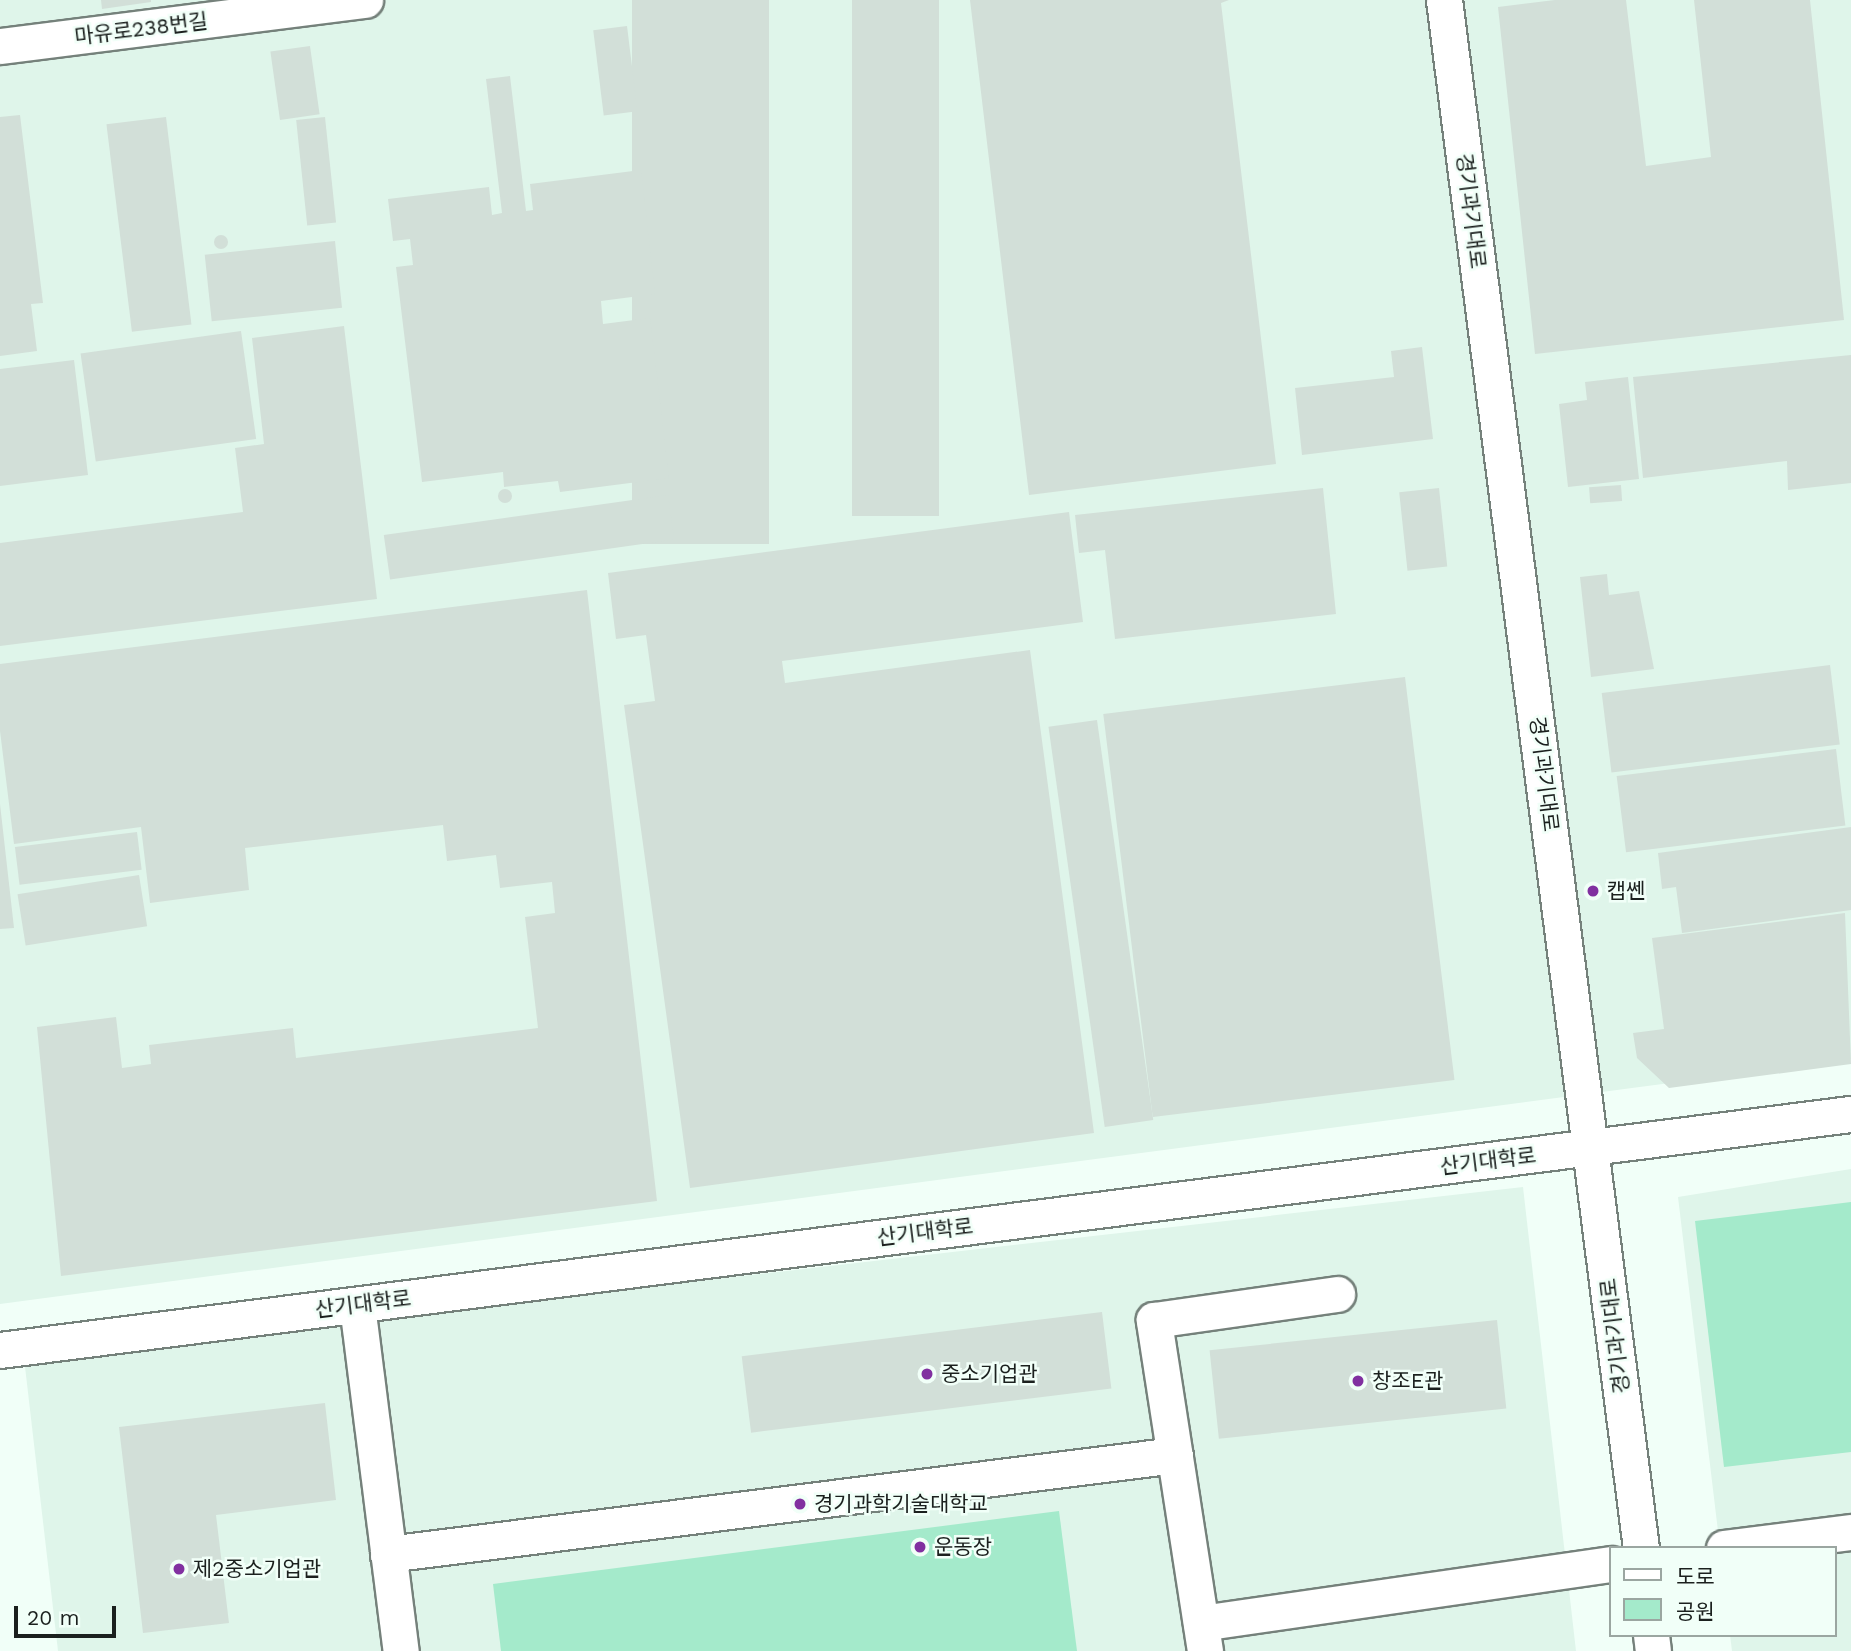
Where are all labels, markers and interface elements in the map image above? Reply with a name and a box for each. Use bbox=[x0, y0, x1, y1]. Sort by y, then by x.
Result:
street label: 마유로238번길 bbox=[73, 8, 209, 50]
street label: 경기과기대로 bbox=[1451, 152, 1491, 270]
street label: 경기과기대로 bbox=[1524, 715, 1564, 833]
place label: 캡쎈 bbox=[1607, 878, 1646, 904]
marker: 캡쎈 bbox=[1585, 883, 1601, 899]
street label: 산기대학로 bbox=[1439, 1143, 1537, 1179]
street label: 산기대학로 bbox=[876, 1214, 974, 1250]
street label: 경기과기대로 bbox=[1595, 1277, 1635, 1395]
street label: 산기대학로 bbox=[314, 1286, 412, 1322]
place label: 중소기업관 bbox=[941, 1361, 1038, 1387]
marker: 중소기업관 bbox=[919, 1366, 935, 1382]
place label: 창조E관 bbox=[1372, 1368, 1443, 1394]
marker: 창조E관 bbox=[1350, 1373, 1366, 1389]
place label: 경기과학기술대학교 bbox=[814, 1491, 988, 1517]
marker: 경기과학기술대학교 bbox=[792, 1496, 808, 1512]
place label: 운동장 bbox=[934, 1534, 992, 1560]
marker: 운동장 bbox=[912, 1539, 928, 1555]
legend bbox=[1610, 1546, 1837, 1637]
place label: 제2중소기업관 bbox=[193, 1556, 321, 1582]
marker: 제2중소기업관 bbox=[171, 1561, 187, 1577]
text: 도로 bbox=[1676, 1564, 1715, 1589]
scale bar bbox=[18, 1592, 119, 1636]
text: 공원 bbox=[1676, 1599, 1715, 1624]
text: 20 m bbox=[27, 1605, 79, 1630]

